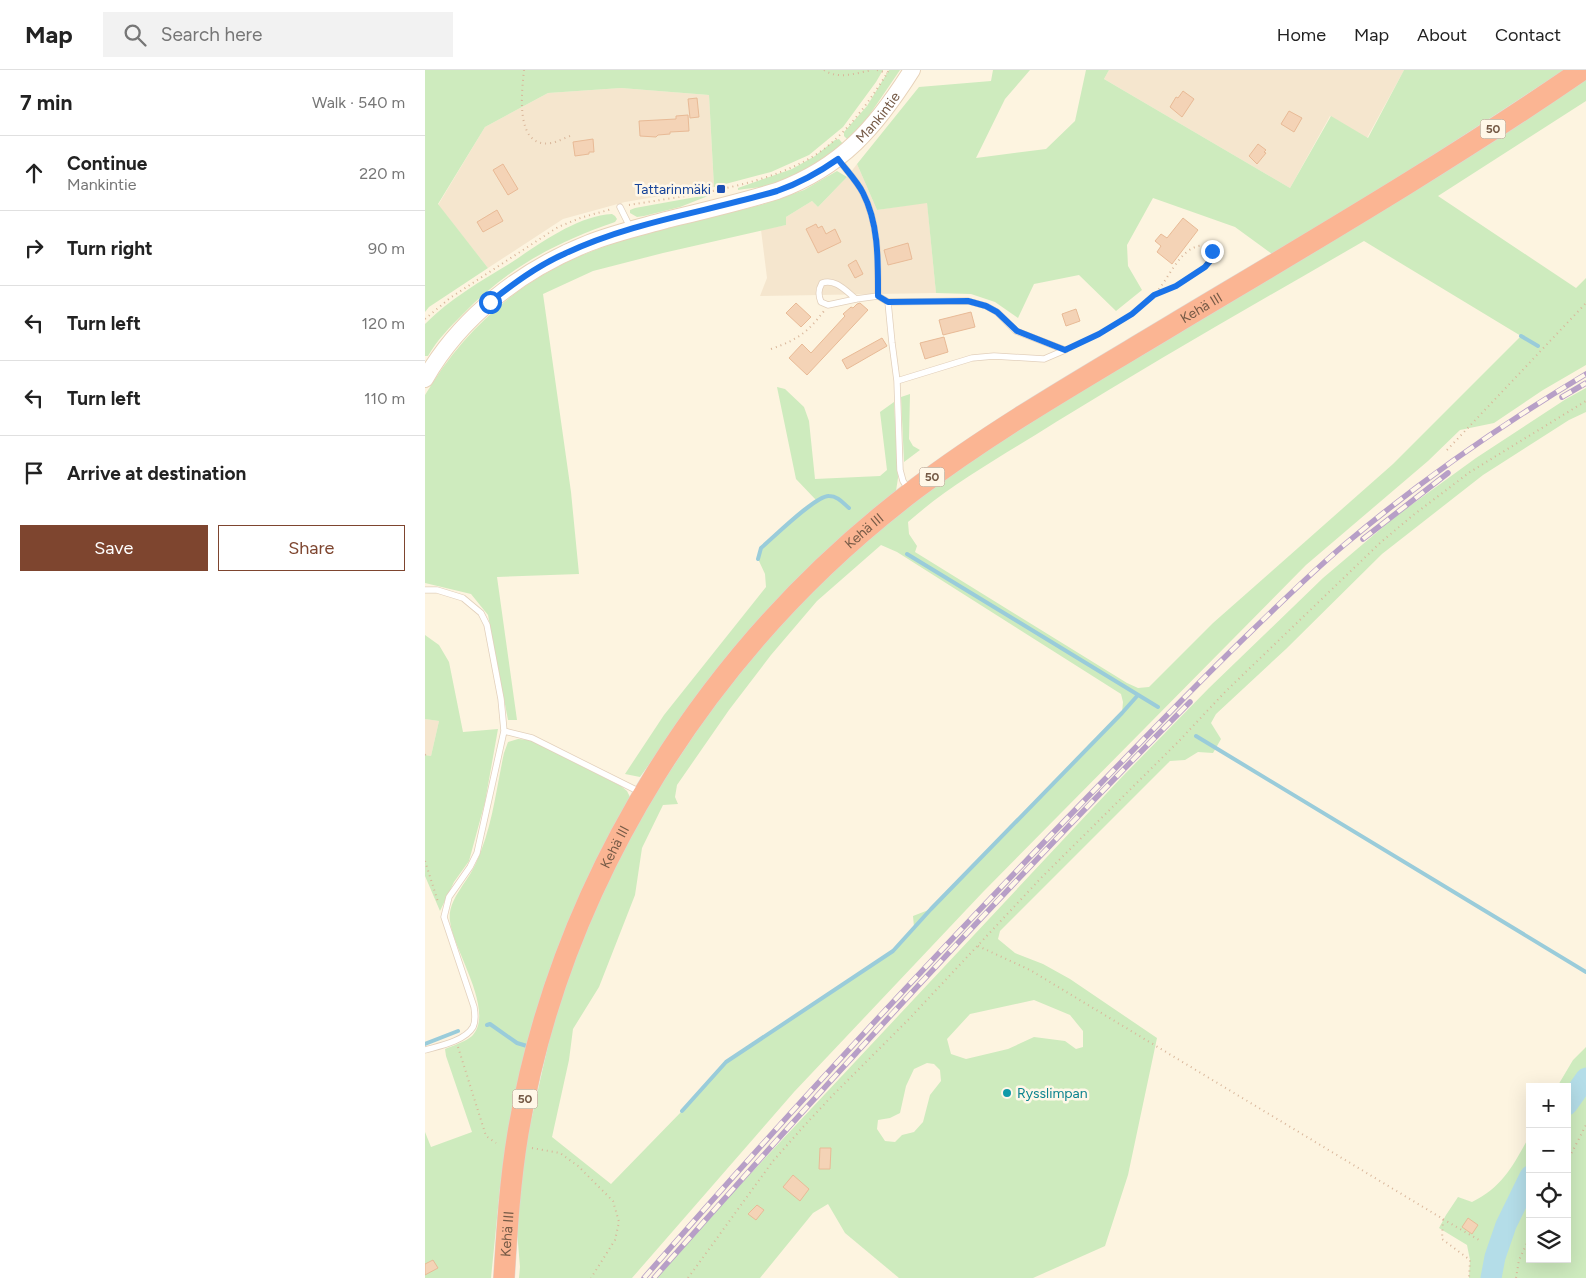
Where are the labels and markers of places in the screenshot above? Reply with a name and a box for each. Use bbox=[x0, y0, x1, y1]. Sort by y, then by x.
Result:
place label: Tattarinmäki bbox=[634, 181, 711, 198]
marker: Tattarinmäki bbox=[715, 183, 727, 195]
place label: Rysslimpan bbox=[1017, 1085, 1088, 1102]
marker: Rysslimpan bbox=[1001, 1087, 1013, 1099]

